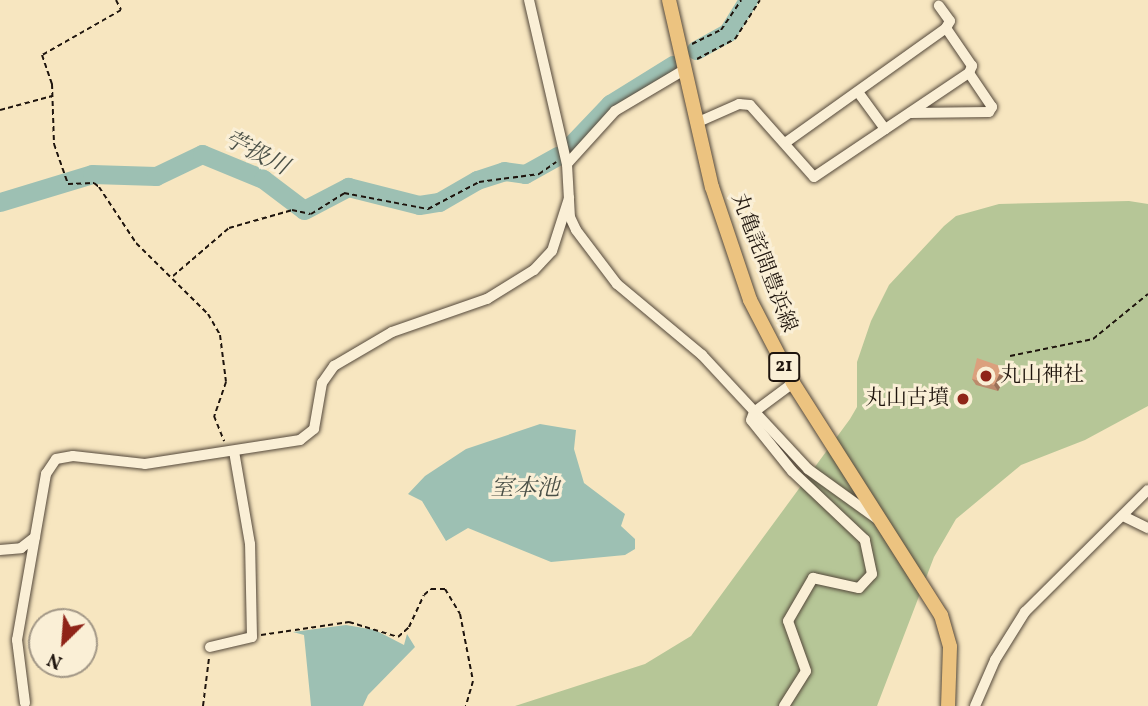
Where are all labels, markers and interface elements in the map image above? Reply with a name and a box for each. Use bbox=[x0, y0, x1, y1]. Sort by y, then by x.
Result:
water label: 苧扱川 bbox=[219, 126, 293, 182]
street label: 丸亀詫間豊浜線 bbox=[725, 190, 801, 336]
road number: 21 bbox=[766, 352, 802, 382]
place label: 丸山神社 bbox=[1000, 363, 1084, 389]
marker: 丸山神社 bbox=[978, 368, 994, 384]
place label: 丸山古墳 bbox=[865, 386, 949, 412]
marker: 丸山古墳 bbox=[955, 391, 971, 407]
water label: 室本池 bbox=[491, 475, 559, 503]
north arrow bbox=[28, 608, 98, 678]
text: N bbox=[43, 646, 67, 675]

